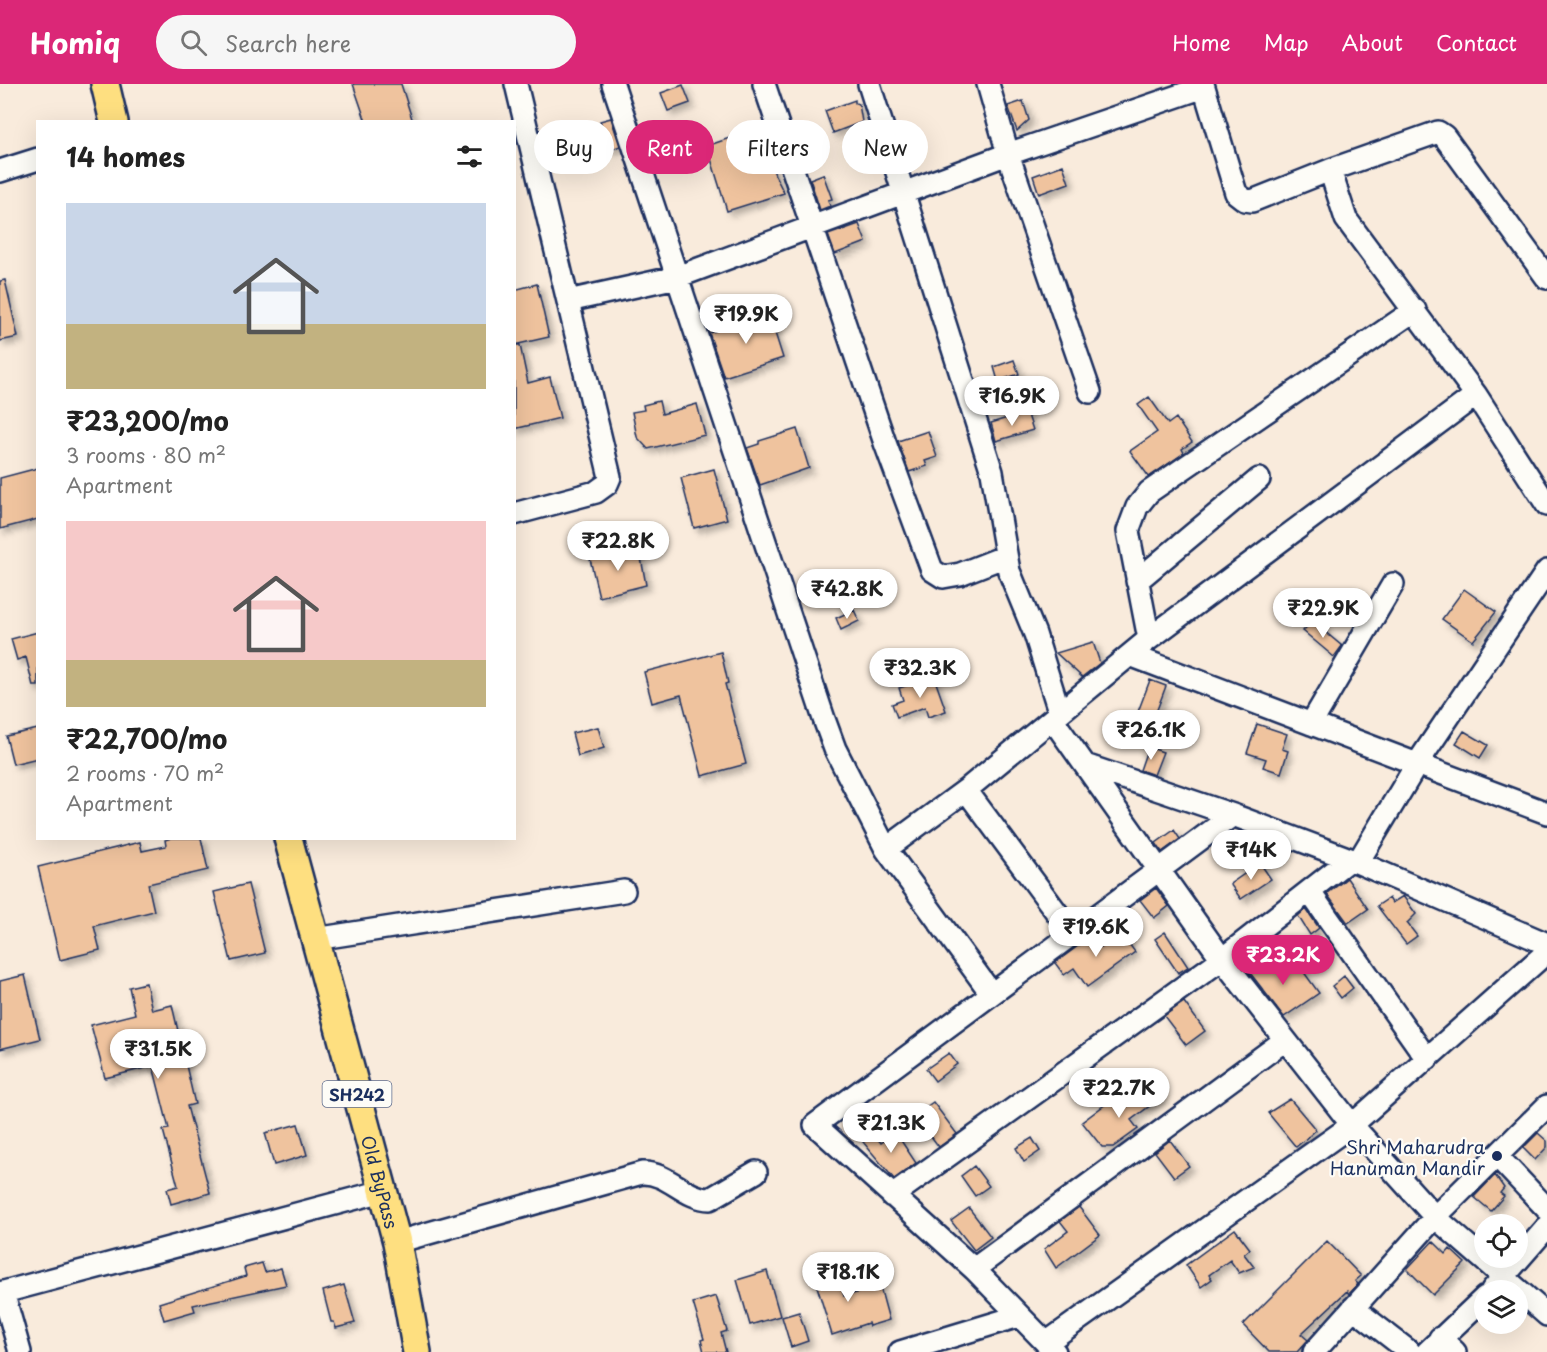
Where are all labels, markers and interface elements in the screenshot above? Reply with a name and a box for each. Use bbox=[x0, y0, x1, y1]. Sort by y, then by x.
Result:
search box bbox=[156, 15, 576, 69]
text: Homiq bbox=[30, 21, 120, 64]
icon: search bbox=[177, 26, 210, 59]
text: Search here bbox=[225, 26, 351, 59]
text: Home bbox=[1172, 26, 1231, 58]
text: Map bbox=[1264, 26, 1309, 58]
text: About bbox=[1342, 26, 1403, 58]
text: Contact bbox=[1436, 26, 1517, 58]
chip: Buy bbox=[534, 120, 614, 174]
chip: Rent bbox=[626, 120, 714, 174]
chip: Filters bbox=[726, 120, 830, 174]
chip: New bbox=[842, 120, 928, 174]
text: 14 homes bbox=[66, 137, 185, 176]
icon: filters bbox=[453, 140, 486, 173]
icon: home bbox=[222, 242, 330, 350]
pin: ₹19.9K bbox=[697, 294, 795, 345]
text: ₹19.9K bbox=[713, 298, 779, 328]
pin: ₹16.9K bbox=[963, 376, 1061, 427]
text: ₹16.9K bbox=[978, 380, 1046, 410]
text: ₹23,200/mo bbox=[66, 401, 229, 440]
text: 3 rooms · 80 m² bbox=[66, 440, 226, 470]
text: Apartment bbox=[66, 470, 173, 500]
pin: ₹22.8K bbox=[569, 521, 667, 572]
text: ₹22.8K bbox=[581, 525, 655, 555]
icon: home bbox=[222, 560, 330, 668]
pin: ₹42.8K bbox=[798, 569, 896, 620]
text: ₹42.8K bbox=[811, 573, 883, 603]
pin: ₹22.9K bbox=[1274, 588, 1372, 639]
text: ₹22.9K bbox=[1287, 592, 1359, 622]
pin: ₹32.3K bbox=[871, 648, 969, 699]
text: ₹32.3K bbox=[883, 652, 957, 682]
pin: ₹26.1K bbox=[1102, 710, 1200, 761]
text: ₹26.1K bbox=[1116, 714, 1186, 744]
text: ₹22,700/mo bbox=[66, 719, 227, 758]
text: 2 rooms · 70 m² bbox=[66, 758, 224, 788]
text: Apartment bbox=[66, 788, 173, 818]
pin: ₹14K bbox=[1215, 830, 1287, 881]
text: ₹14K bbox=[1225, 834, 1277, 864]
pin: ₹19.6K bbox=[1047, 907, 1145, 958]
text: ₹19.6K bbox=[1062, 911, 1130, 941]
pin: ₹23.2K bbox=[1234, 935, 1332, 986]
text: ₹23.2K bbox=[1246, 939, 1320, 969]
pin: ₹31.5K bbox=[109, 1029, 207, 1080]
text: ₹31.5K bbox=[124, 1033, 192, 1063]
pin: ₹22.7K bbox=[1070, 1068, 1168, 1119]
text: ₹22.7K bbox=[1083, 1072, 1155, 1102]
road number: SH242 bbox=[322, 1081, 392, 1107]
pin: ₹21.3K bbox=[842, 1103, 940, 1154]
text: ₹21.3K bbox=[857, 1107, 925, 1137]
street label: Old ByPass bbox=[355, 1132, 406, 1231]
place label: Shri Maharudra Hanuman Mandir bbox=[1330, 1133, 1486, 1181]
marker: Shri Maharudra Hanuman Mandir bbox=[1490, 1149, 1504, 1163]
map controls bbox=[1474, 1214, 1528, 1334]
button: locate bbox=[1474, 1214, 1528, 1268]
pin: ₹18.1K bbox=[799, 1252, 897, 1303]
text: ₹18.1K bbox=[816, 1256, 880, 1286]
button: layers bbox=[1474, 1280, 1528, 1334]

